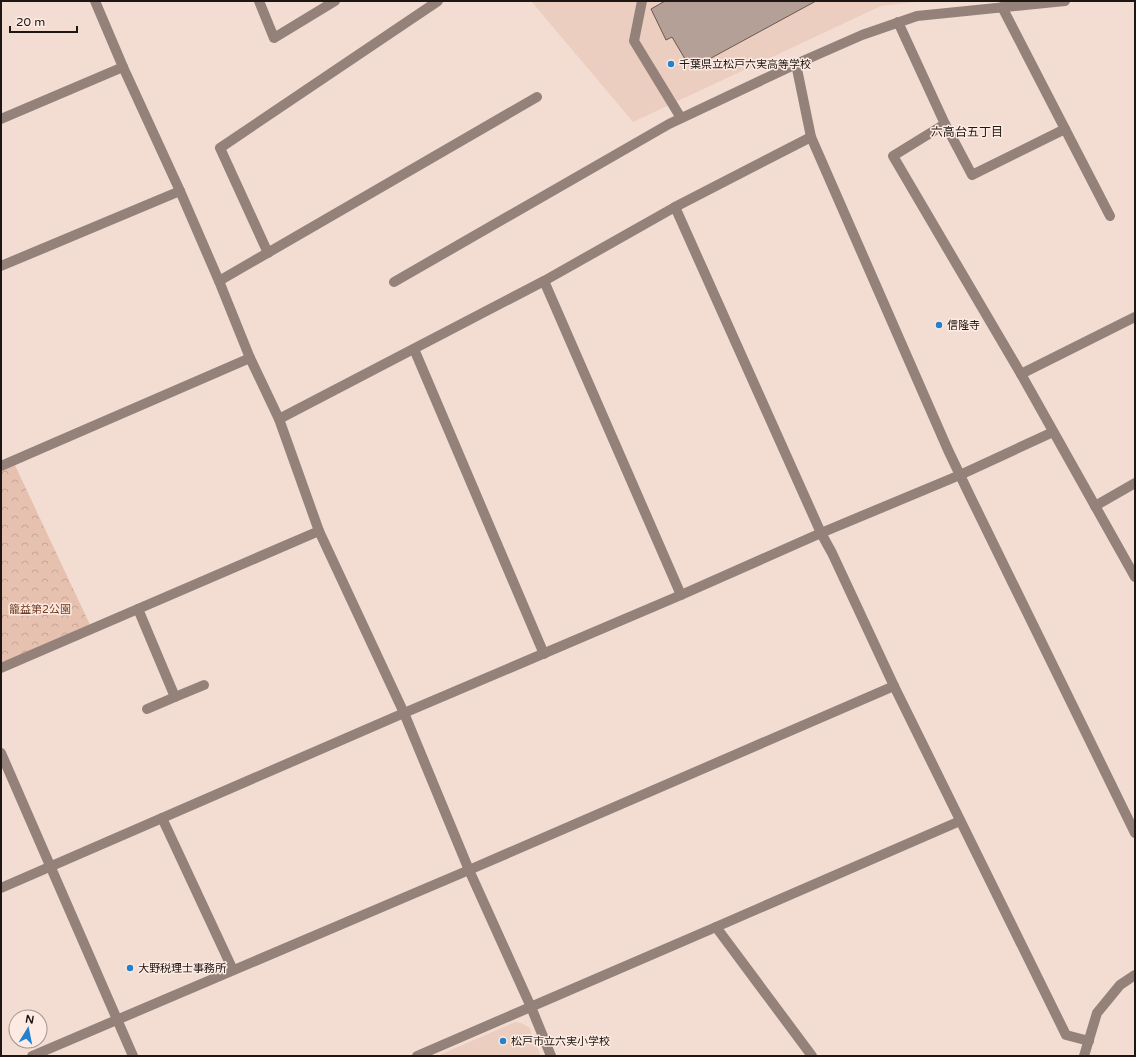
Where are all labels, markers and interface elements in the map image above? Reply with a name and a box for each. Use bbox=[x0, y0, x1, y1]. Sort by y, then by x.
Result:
scale bar bbox=[10, 8, 77, 34]
text: 20 m bbox=[16, 15, 45, 29]
place label: 千葉県立松戸六実高等学校 bbox=[679, 58, 811, 71]
marker: 千葉県立松戸六実高等学校 bbox=[666, 59, 676, 69]
district label: 六高台五丁目 bbox=[931, 125, 1003, 139]
place label: 信隆寺 bbox=[947, 319, 980, 332]
marker: 信隆寺 bbox=[934, 320, 944, 330]
park label: 籠益第2公園 bbox=[9, 603, 71, 616]
place label: 大野税理士事務所 bbox=[138, 962, 227, 975]
marker: 大野税理士事務所 bbox=[125, 963, 135, 973]
north arrow bbox=[8, 1009, 48, 1049]
text: N bbox=[24, 1012, 35, 1027]
place label: 松戸市立六実小学校 bbox=[511, 1035, 610, 1048]
marker: 松戸市立六実小学校 bbox=[498, 1036, 508, 1046]

